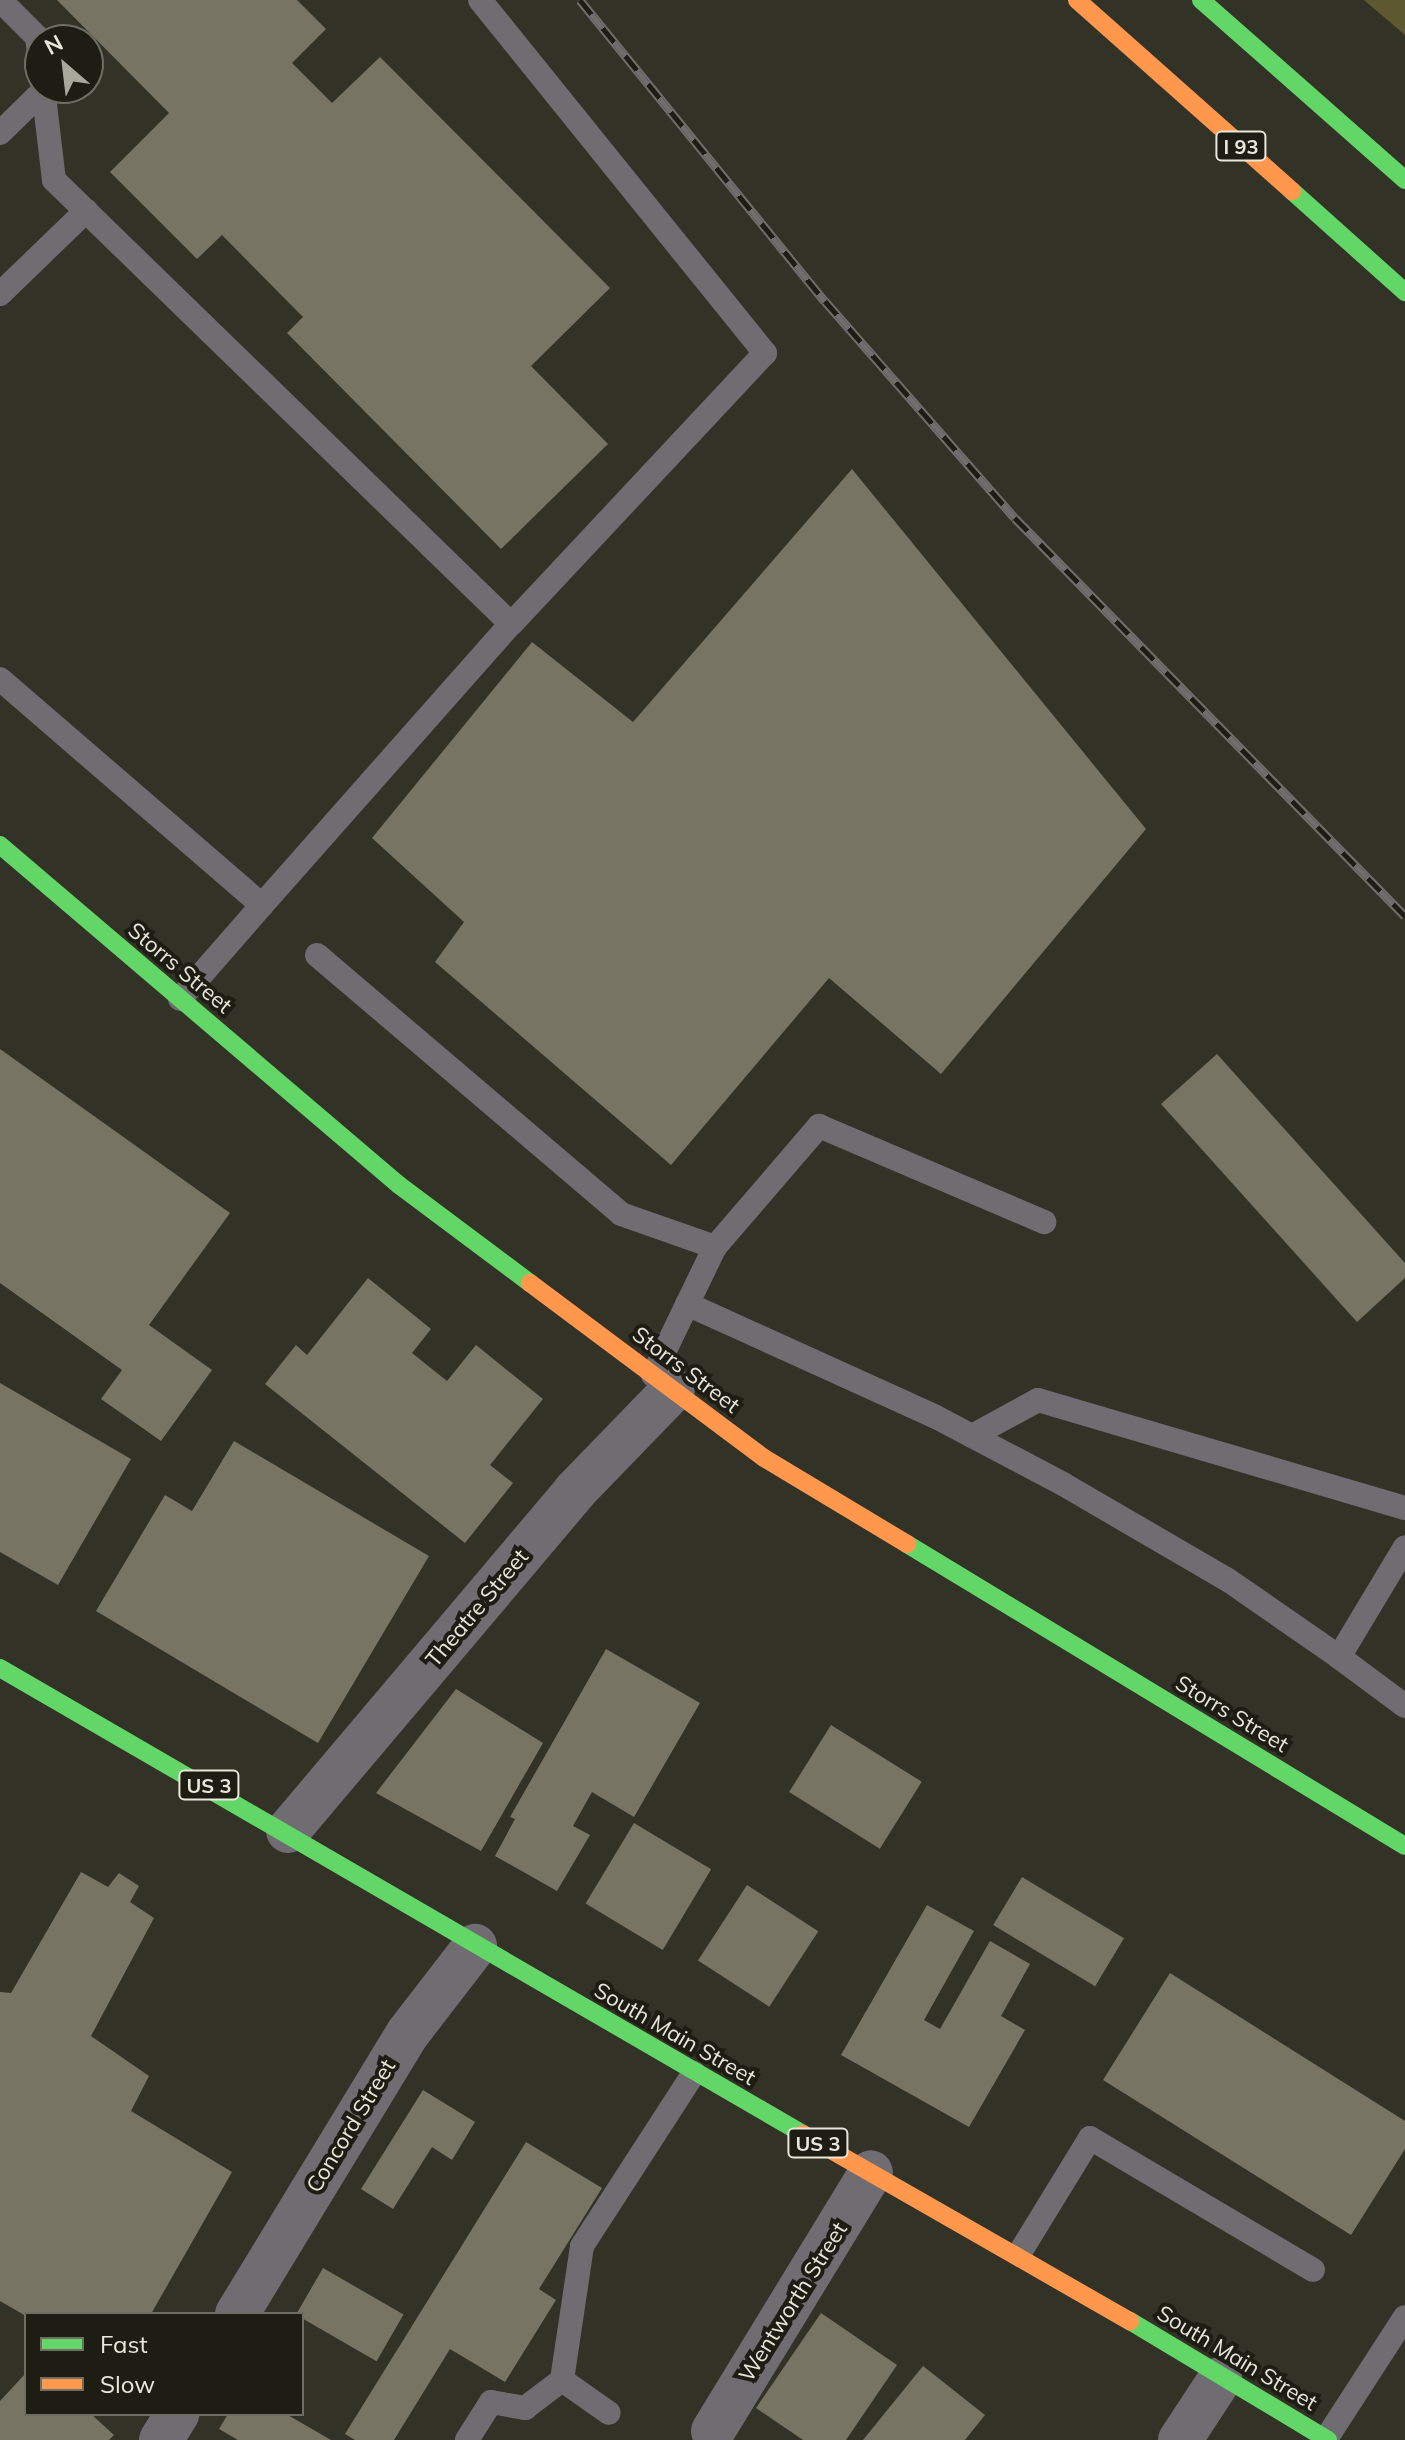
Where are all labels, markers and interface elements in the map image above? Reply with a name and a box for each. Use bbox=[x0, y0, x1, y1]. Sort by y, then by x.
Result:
north arrow bbox=[24, 24, 104, 104]
text: N bbox=[40, 28, 68, 61]
road number: I 93 bbox=[1215, 130, 1267, 162]
street label: Storrs Street bbox=[123, 917, 237, 1019]
street label: Storrs Street bbox=[627, 1321, 745, 1419]
street label: Theatre Street bbox=[420, 1544, 534, 1672]
street label: Storrs Street bbox=[1171, 1670, 1293, 1758]
road number: US 3 bbox=[177, 1769, 241, 1801]
street label: South Main Street bbox=[590, 1977, 760, 2091]
street label: Concord Street bbox=[301, 2055, 401, 2197]
road number: US 3 bbox=[786, 2127, 850, 2159]
street label: Wentworth Street bbox=[733, 2217, 853, 2387]
street label: South Main Street bbox=[1152, 2300, 1322, 2416]
legend bbox=[24, 2312, 304, 2416]
text: Fast bbox=[100, 2329, 148, 2359]
text: Slow bbox=[100, 2369, 155, 2399]

